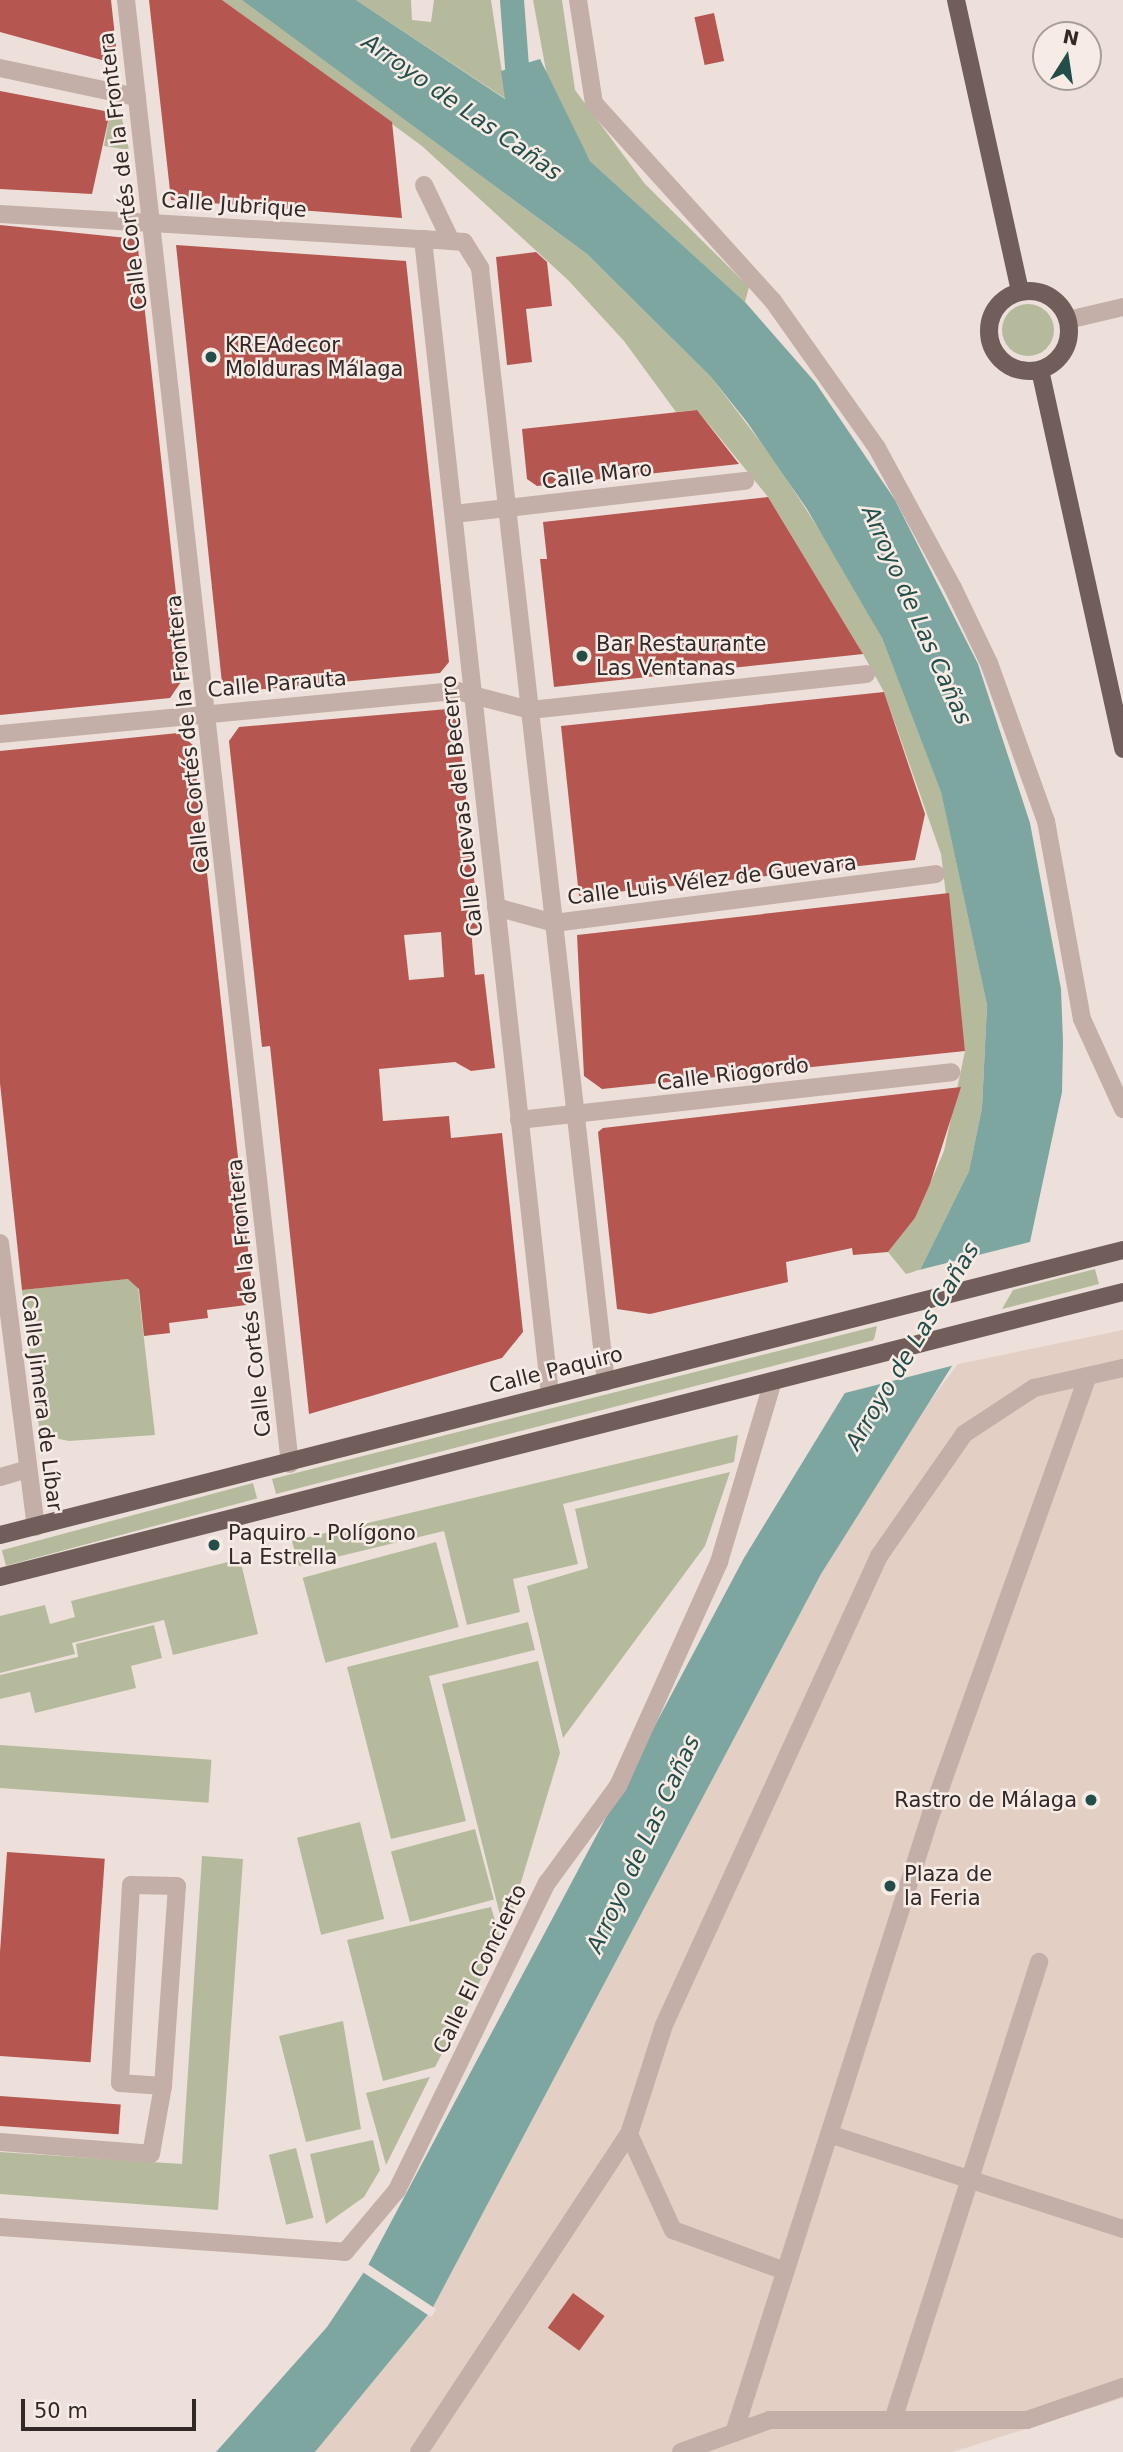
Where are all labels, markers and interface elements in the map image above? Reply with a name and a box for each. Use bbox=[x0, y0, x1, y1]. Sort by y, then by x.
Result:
north arrow bbox=[1032, 21, 1102, 91]
text: N bbox=[1061, 25, 1081, 50]
water label: Arroyo de Las Cañas bbox=[357, 28, 567, 186]
street label: Calle Cortés de la Frontera bbox=[93, 31, 153, 311]
street label: Calle Jubrique bbox=[160, 187, 308, 223]
place label: KREAdecor Molduras Málaga bbox=[225, 332, 403, 382]
marker: KREAdecor Molduras Málaga bbox=[203, 349, 219, 365]
street label: Calle Maro bbox=[540, 456, 654, 494]
water label: Arroyo de Las Cañas bbox=[856, 501, 978, 729]
street label: Calle Cortés de la Frontera bbox=[161, 594, 215, 874]
place label: Bar Restaurante Las Ventanas bbox=[596, 631, 766, 681]
marker: Bar Restaurante Las Ventanas bbox=[574, 648, 590, 664]
street label: Calle Parauta bbox=[207, 665, 347, 703]
street label: Calle Cuevas del Becerro bbox=[436, 674, 488, 938]
street label: Calle Luis Vélez de Guevara bbox=[566, 850, 858, 910]
street label: Calle Riogordo bbox=[656, 1052, 810, 1096]
street label: Calle Cortés de la Frontera bbox=[222, 1158, 276, 1438]
water label: Arroyo de Las Cañas bbox=[839, 1237, 985, 1455]
street label: Calle Jimera de Líbar bbox=[16, 1293, 68, 1513]
street label: Calle Paquiro bbox=[487, 1341, 625, 1399]
place label: Paquiro - Polígono La Estrella bbox=[228, 1520, 416, 1570]
marker: Paquiro - Polígono La Estrella bbox=[206, 1537, 222, 1553]
water label: Arroyo de Las Cañas bbox=[580, 1731, 706, 1957]
place label: Rastro de Málaga bbox=[894, 1787, 1077, 1813]
marker: Rastro de Málaga bbox=[1083, 1792, 1099, 1808]
place label: Plaza de la Feria bbox=[904, 1861, 992, 1911]
marker: Plaza de la Feria bbox=[882, 1878, 898, 1894]
street label: Calle El Concierto bbox=[428, 1880, 532, 2058]
scale bar bbox=[24, 2386, 200, 2430]
text: 50 m bbox=[34, 2399, 88, 2423]

